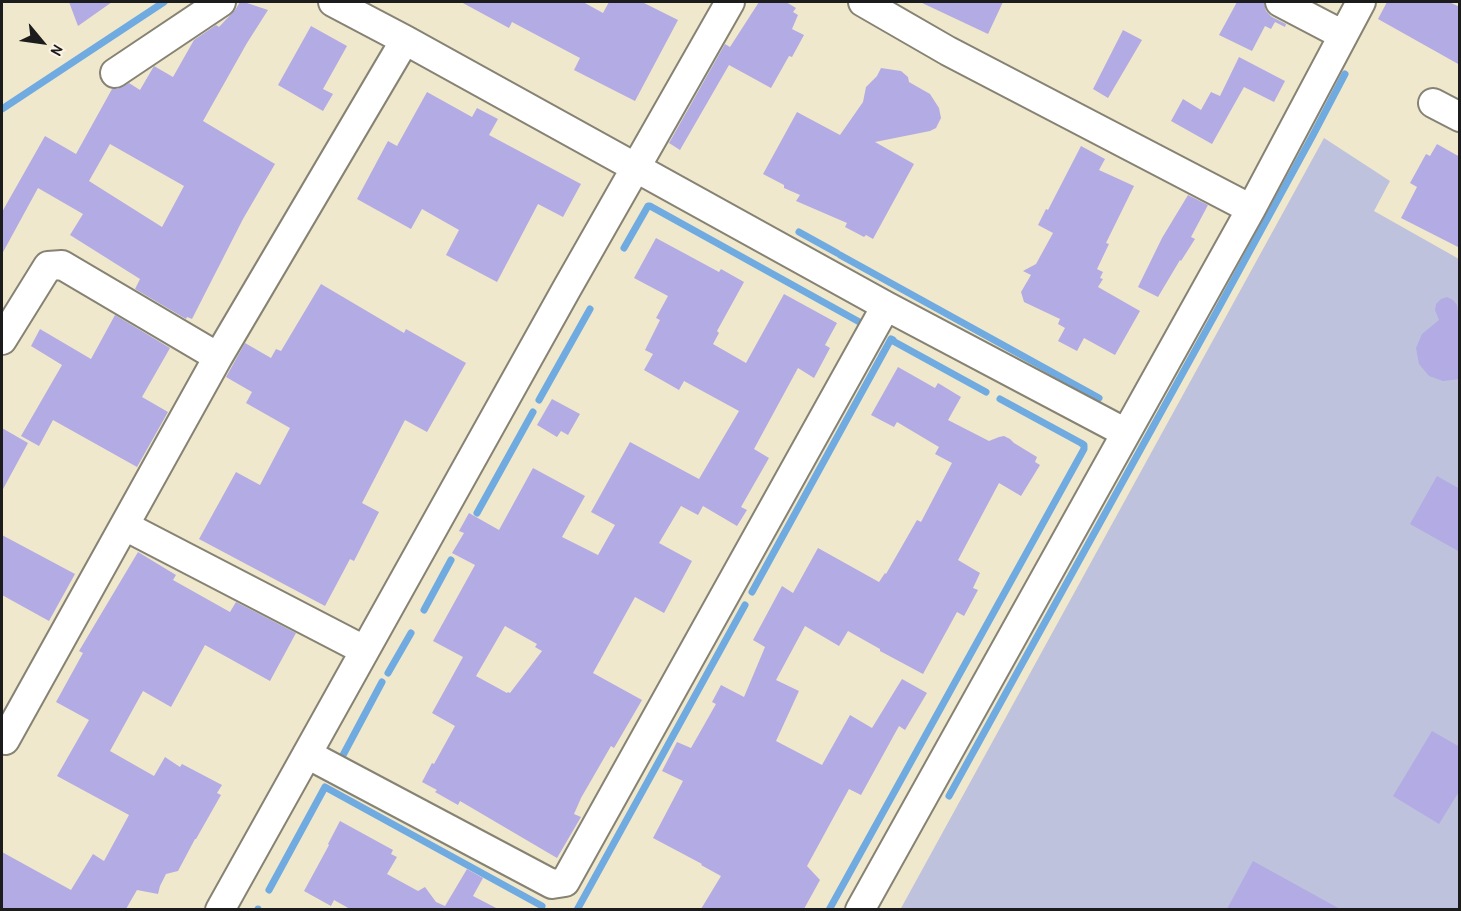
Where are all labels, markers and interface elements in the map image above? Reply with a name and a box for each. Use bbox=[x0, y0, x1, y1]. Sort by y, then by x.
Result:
north arrow bbox=[12, 12, 72, 72]
text: N bbox=[46, 42, 69, 60]

